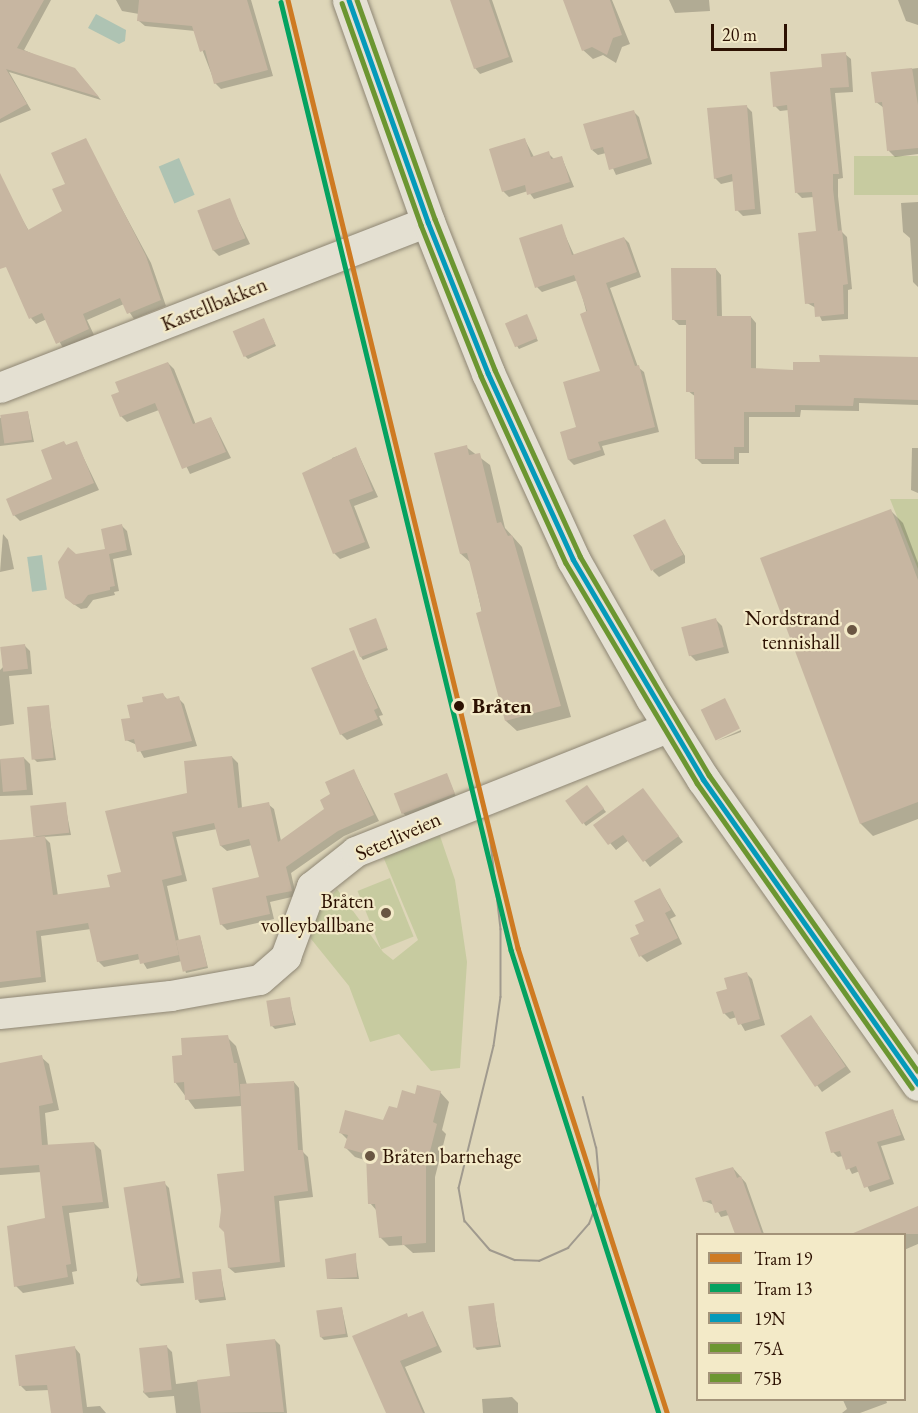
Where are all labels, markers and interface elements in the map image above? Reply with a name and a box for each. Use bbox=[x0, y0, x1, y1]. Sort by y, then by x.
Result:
scale bar bbox=[714, 12, 790, 50]
text: 20 m bbox=[722, 23, 757, 46]
street label: Kastellbakken bbox=[157, 271, 271, 337]
place label: Nordstrand tennishall bbox=[745, 605, 840, 655]
marker: Nordstrand tennishall bbox=[845, 623, 859, 637]
place label: Bråten bbox=[472, 693, 532, 719]
marker: Bråten bbox=[450, 697, 468, 715]
street label: Seterliveien bbox=[351, 806, 445, 866]
place label: Bråten volleyballbane bbox=[261, 888, 374, 938]
marker: Bråten volleyballbane bbox=[379, 906, 393, 920]
place label: Bråten barnehage bbox=[382, 1143, 521, 1169]
marker: Bråten barnehage bbox=[363, 1149, 377, 1163]
legend bbox=[696, 1233, 906, 1401]
text: Tram 19 bbox=[754, 1247, 812, 1270]
text: Tram 13 bbox=[754, 1277, 812, 1300]
text: 19N bbox=[754, 1307, 786, 1330]
text: 75A bbox=[754, 1337, 784, 1360]
text: 75B bbox=[754, 1367, 782, 1390]

